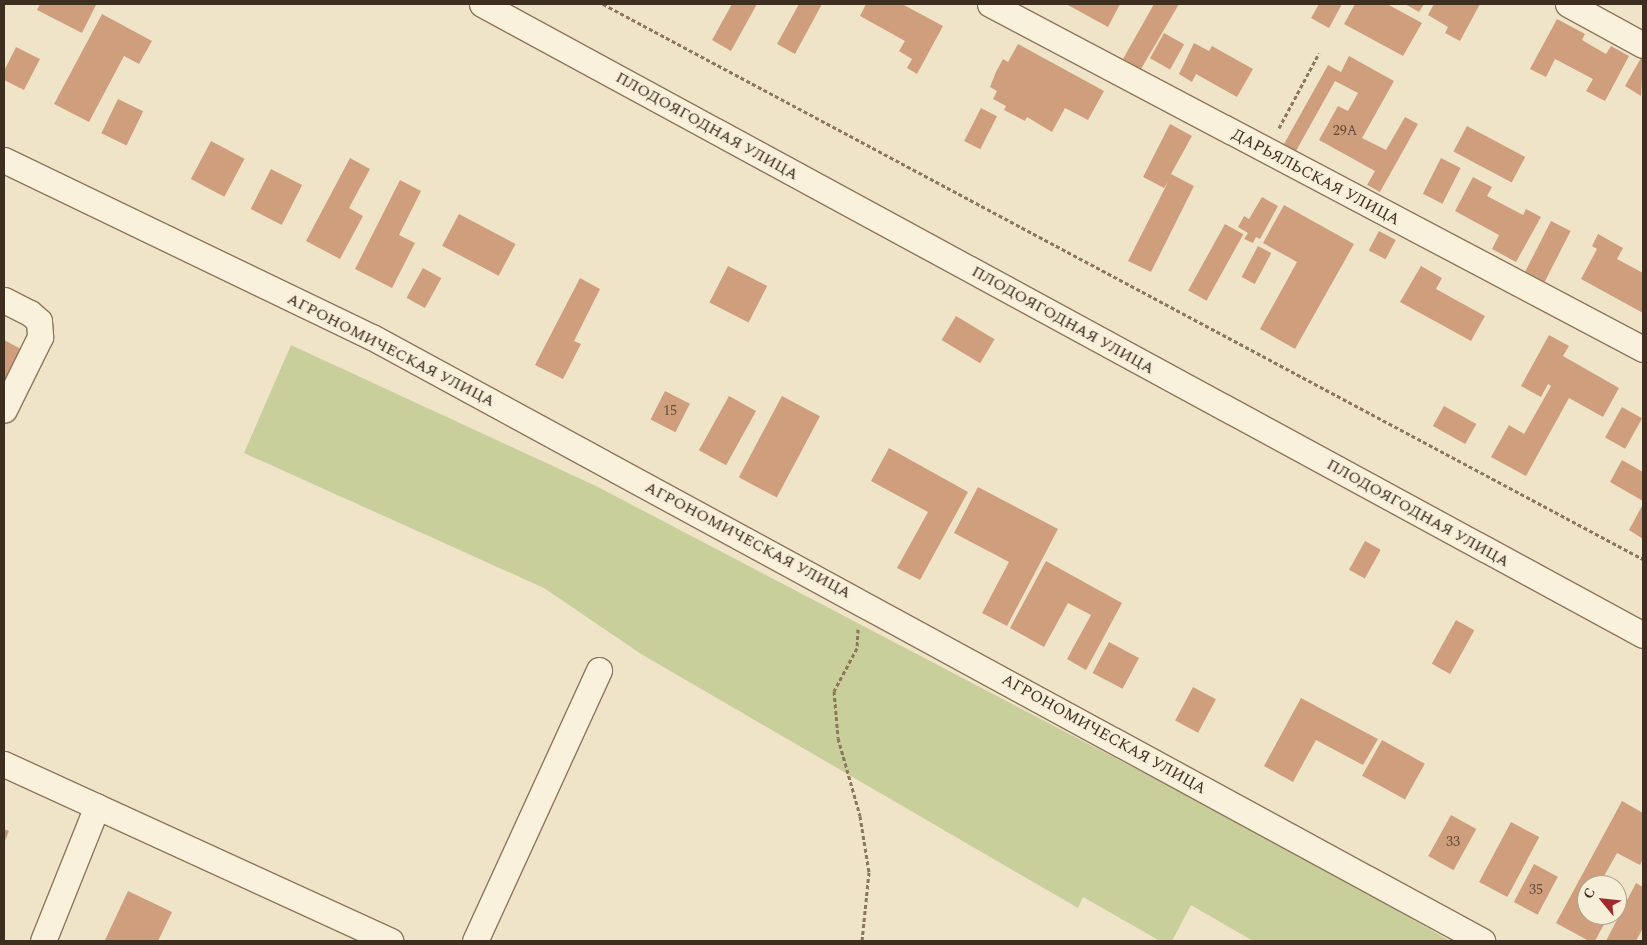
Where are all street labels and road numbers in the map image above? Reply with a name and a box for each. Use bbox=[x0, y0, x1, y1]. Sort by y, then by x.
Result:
street label: ПЛОДОЯГОДНАЯ УЛИЦА bbox=[612, 68, 802, 184]
street label: ДАРЬЯЛЬСКАЯ УЛИЦА bbox=[1229, 125, 1403, 229]
street label: ПЛОДОЯГОДНАЯ УЛИЦА bbox=[968, 262, 1158, 378]
street label: АГРОНОМИЧЕСКАЯ УЛИЦА bbox=[284, 289, 498, 411]
street label: ПЛОДОЯГОДНАЯ УЛИЦА bbox=[1323, 455, 1513, 571]
street label: АГРОНОМИЧЕСКАЯ УЛИЦА bbox=[642, 477, 854, 603]
street label: АГРОНОМИЧЕСКАЯ УЛИЦА bbox=[998, 670, 1210, 798]

